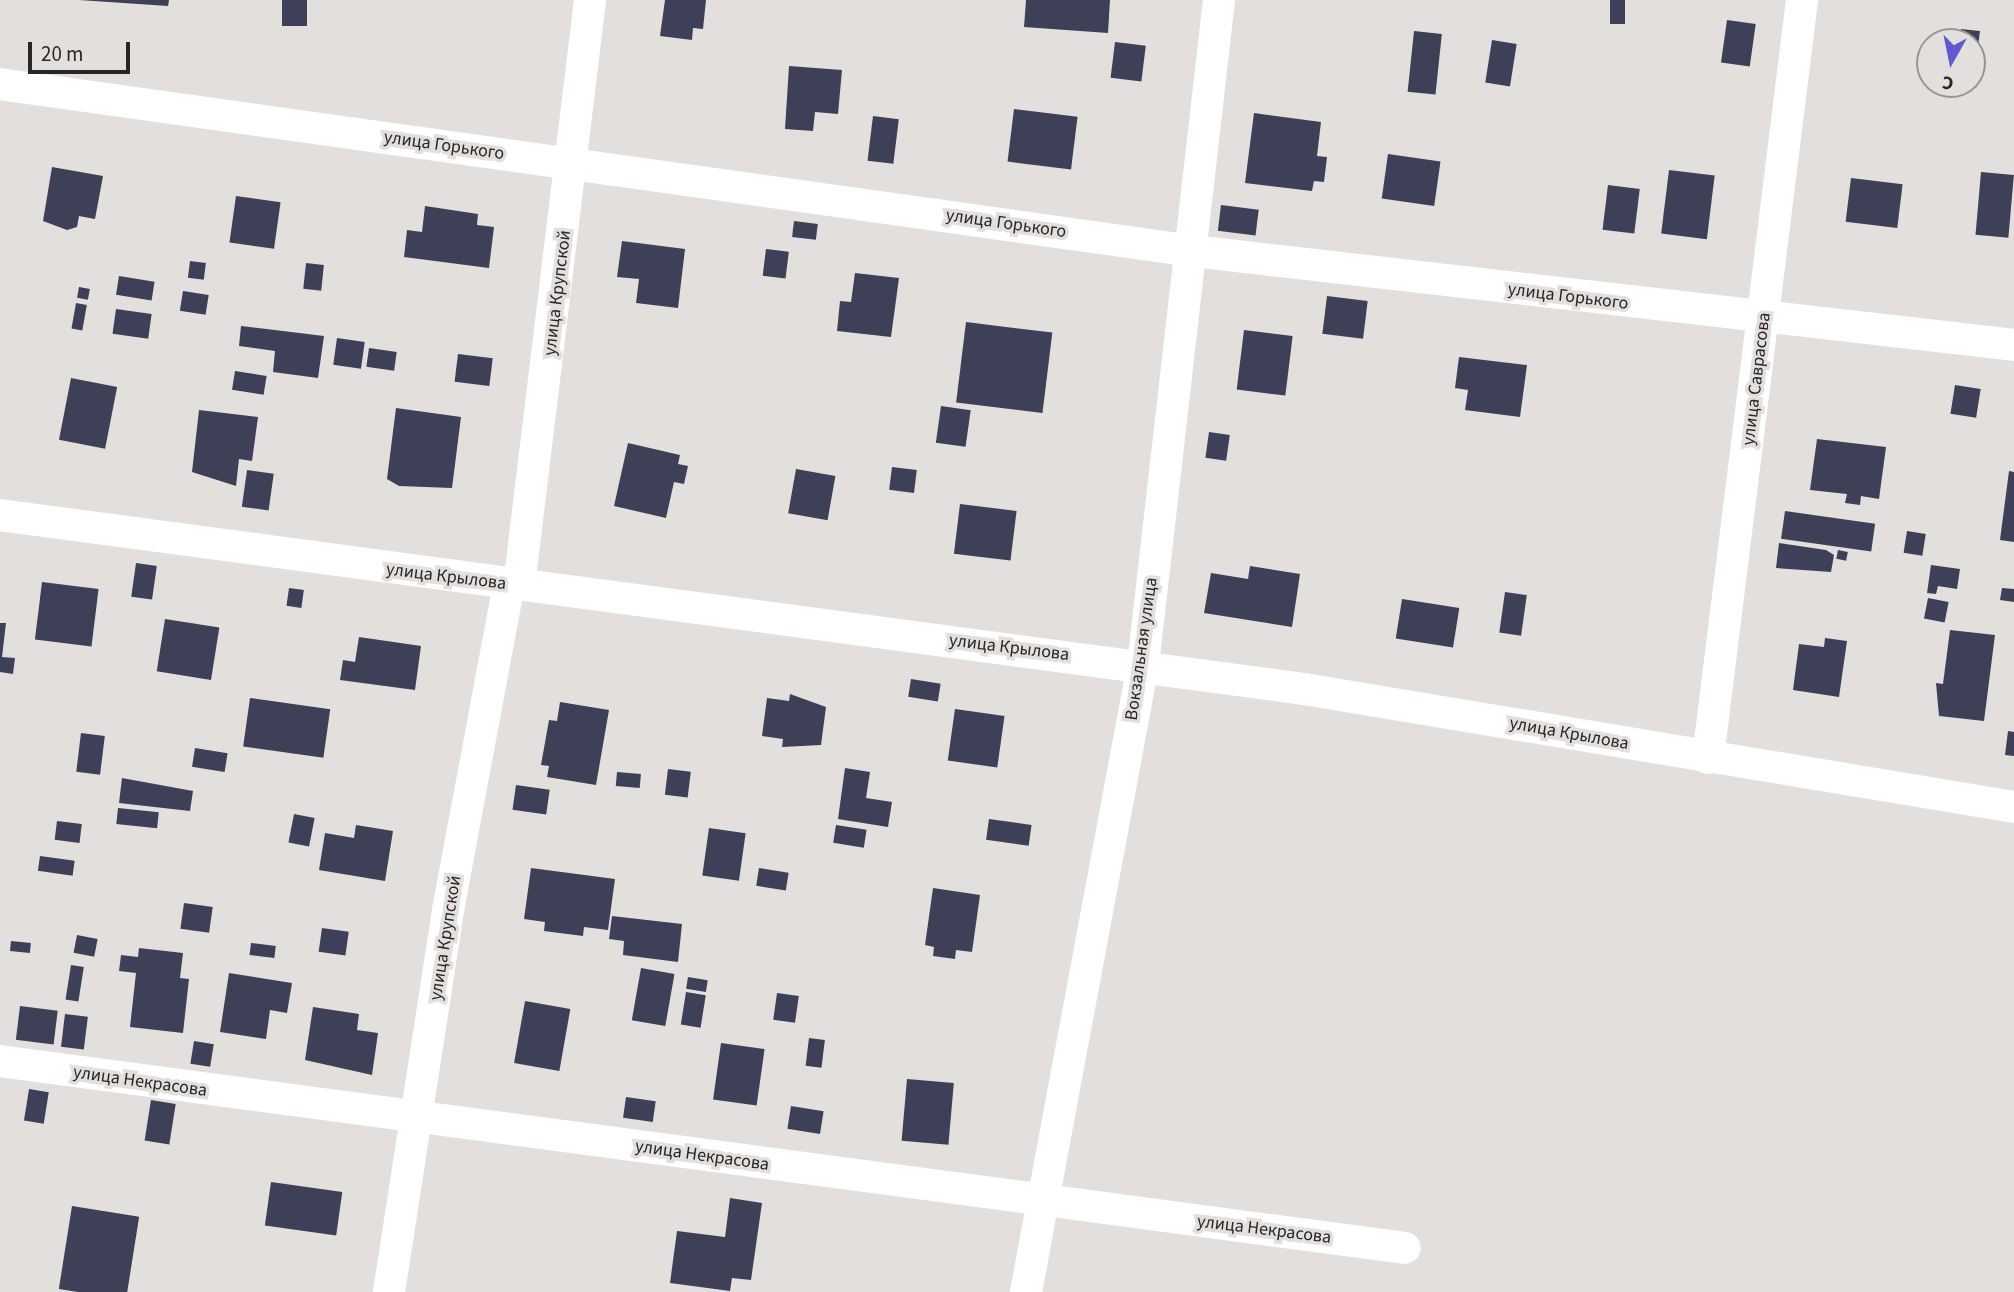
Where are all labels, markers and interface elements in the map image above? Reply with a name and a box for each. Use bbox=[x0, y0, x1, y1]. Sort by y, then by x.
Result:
scale bar bbox=[32, 28, 133, 72]
north arrow bbox=[1916, 28, 1986, 98]
text: 20 m bbox=[41, 39, 83, 69]
text: С bbox=[1940, 68, 1956, 96]
street label: улица Горького bbox=[382, 127, 506, 165]
street label: улица Горького bbox=[944, 205, 1068, 243]
street label: улица Крупской bbox=[540, 229, 576, 357]
street label: улица Горького bbox=[1507, 279, 1629, 315]
street label: улица Саврасова bbox=[1738, 311, 1776, 447]
street label: улица Крылова bbox=[385, 559, 507, 595]
street label: Вокзальная улица bbox=[1121, 576, 1163, 722]
street label: улица Крылова bbox=[948, 630, 1070, 666]
street label: улица Крылова bbox=[1508, 713, 1630, 755]
street label: улица Крупской bbox=[425, 874, 467, 1002]
street label: улица Некрасова bbox=[72, 1062, 208, 1102]
street label: улица Некрасова bbox=[634, 1136, 770, 1176]
street label: улица Некрасова bbox=[1196, 1211, 1332, 1249]

